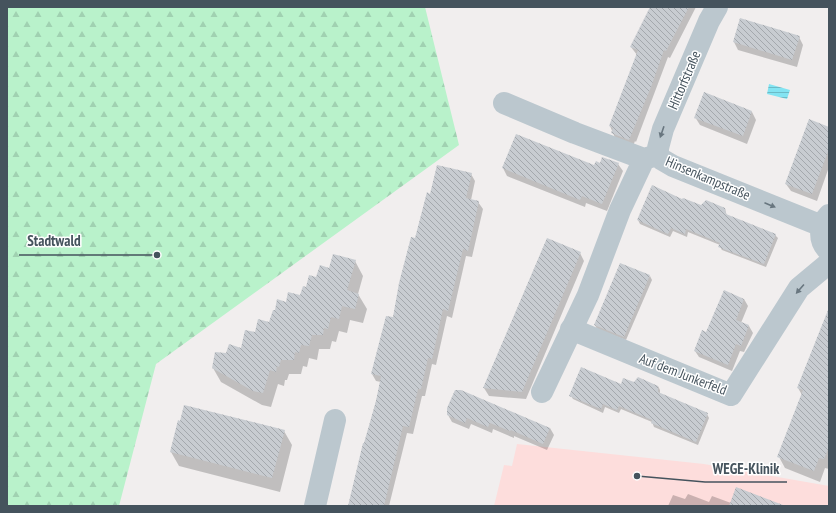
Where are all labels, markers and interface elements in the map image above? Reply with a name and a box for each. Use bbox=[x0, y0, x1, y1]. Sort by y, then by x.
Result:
street label: Hittorfstraße bbox=[664, 48, 705, 112]
one-way arrow bbox=[659, 127, 665, 139]
street label: Hinsenkampstraße bbox=[663, 152, 753, 204]
one-way arrow bbox=[765, 202, 777, 208]
callout: Stadtwald bbox=[19, 228, 89, 255]
text: Stadtwald bbox=[27, 231, 81, 250]
one-way arrow bbox=[796, 284, 805, 294]
street label: Auf dem Junkerfeld bbox=[637, 349, 729, 399]
callout: WEGE-Klinik bbox=[705, 455, 787, 482]
text: WEGE-Klinik bbox=[712, 459, 780, 478]

